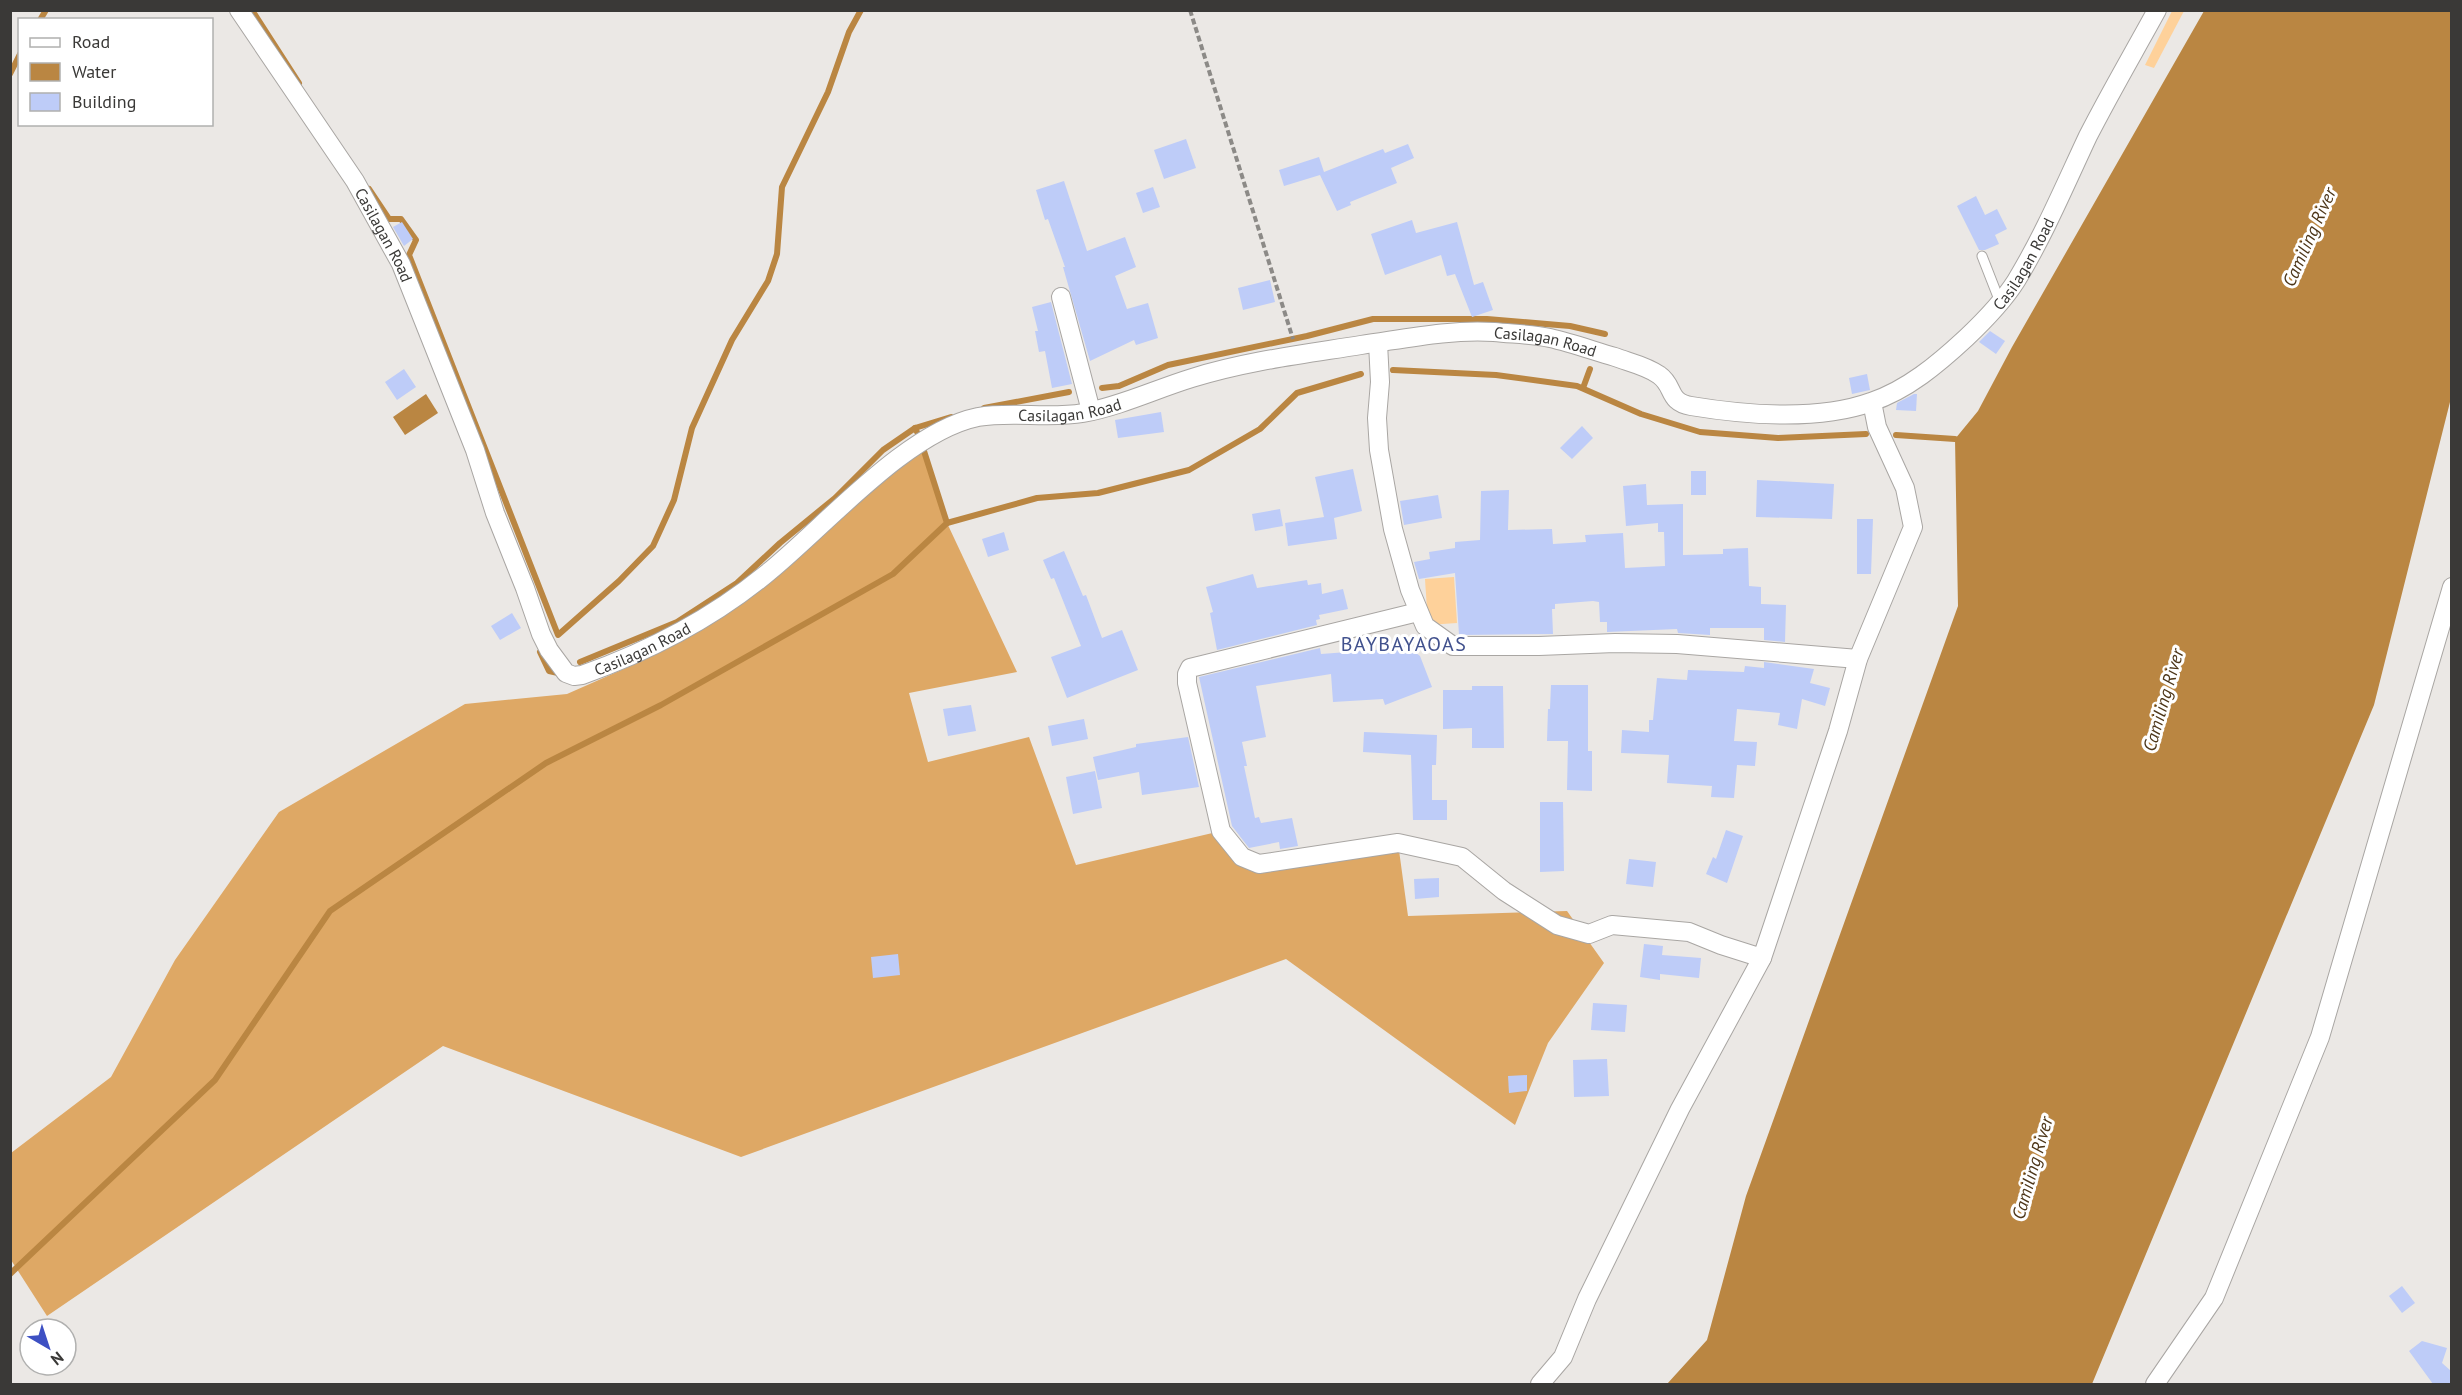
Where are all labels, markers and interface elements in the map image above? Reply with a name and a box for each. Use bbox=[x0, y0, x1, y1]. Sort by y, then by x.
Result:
legend bbox=[18, 18, 213, 126]
text: Road bbox=[72, 30, 110, 53]
text: Water bbox=[72, 60, 116, 83]
text: Building bbox=[72, 90, 136, 113]
water label: Camiling River bbox=[2277, 183, 2341, 290]
street label: Casilagan Road bbox=[351, 184, 417, 285]
street label: Casilagan Road bbox=[1988, 214, 2058, 314]
street label: Casilagan Road bbox=[1493, 322, 1599, 361]
street label: Casilagan Road bbox=[1018, 394, 1124, 425]
street label: Casilagan Road bbox=[591, 618, 694, 680]
district label: BAYBAYAOAS bbox=[1341, 631, 1467, 657]
water label: Camiling River bbox=[2137, 645, 2189, 754]
water label: Camiling River bbox=[2006, 1113, 2058, 1222]
north arrow bbox=[18, 1317, 78, 1377]
text: N bbox=[47, 1348, 68, 1370]

